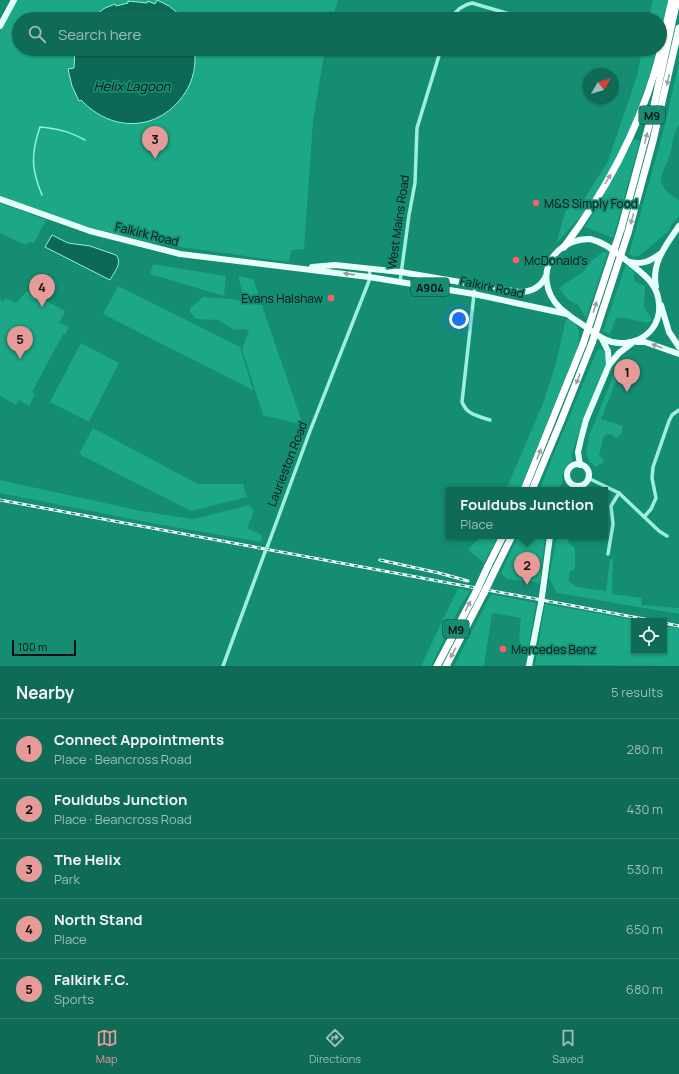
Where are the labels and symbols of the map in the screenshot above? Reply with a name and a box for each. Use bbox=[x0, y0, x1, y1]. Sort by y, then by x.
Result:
north arrow bbox=[583, 68, 619, 104]
one-way arrow bbox=[664, 73, 670, 86]
water label: Helix Lagoon bbox=[94, 77, 172, 95]
road number: M9 bbox=[639, 106, 665, 124]
pin: 3 bbox=[142, 126, 168, 159]
one-way arrow bbox=[643, 132, 649, 144]
one-way arrow bbox=[604, 173, 611, 185]
street label: West Mains Road bbox=[383, 174, 413, 270]
place label: M&S Simply Food bbox=[544, 195, 638, 212]
marker: M&S Simply Food bbox=[531, 198, 541, 208]
one-way arrow bbox=[629, 213, 635, 225]
street label: Falkirk Road bbox=[113, 218, 181, 250]
place label: McDonald's bbox=[524, 252, 588, 269]
marker: McDonald's bbox=[511, 255, 521, 265]
one-way arrow bbox=[343, 271, 355, 277]
street label: Falkirk Road bbox=[458, 272, 526, 302]
pin: 4 bbox=[29, 274, 55, 307]
road number: A904 bbox=[411, 278, 449, 296]
place label: Evans Halshaw bbox=[241, 290, 323, 307]
marker: Evans Halshaw bbox=[326, 293, 336, 303]
one-way arrow bbox=[592, 301, 598, 313]
your location bbox=[449, 309, 469, 329]
pin: 5 bbox=[7, 326, 33, 359]
one-way arrow bbox=[651, 343, 663, 349]
pin: 1 bbox=[614, 359, 640, 392]
one-way arrow bbox=[574, 373, 580, 385]
street label: Laurieston Road bbox=[263, 419, 311, 509]
one-way arrow bbox=[536, 449, 542, 460]
pin: 2 bbox=[514, 552, 540, 585]
one-way arrow bbox=[464, 600, 471, 612]
road number: M9 bbox=[443, 620, 469, 638]
scale bar bbox=[12, 638, 76, 657]
place label: Mercedes Benz bbox=[511, 641, 596, 658]
marker: Mercedes Benz bbox=[498, 644, 508, 654]
one-way arrow bbox=[450, 647, 456, 659]

